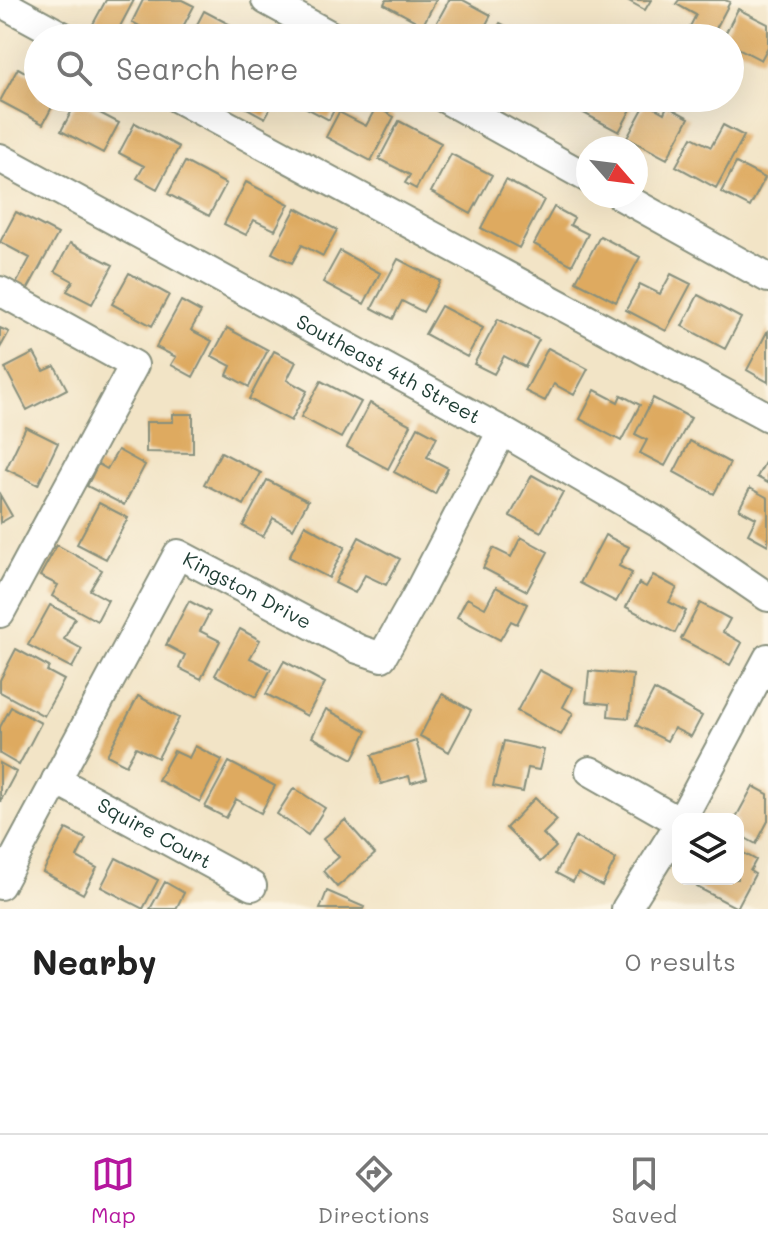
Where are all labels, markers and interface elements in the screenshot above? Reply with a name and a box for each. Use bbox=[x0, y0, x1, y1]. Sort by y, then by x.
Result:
search box bbox=[24, 24, 744, 112]
icon: search bbox=[52, 46, 96, 90]
text: Search here bbox=[116, 48, 299, 88]
north arrow bbox=[576, 136, 648, 208]
street label: Southeast 4th Street bbox=[292, 308, 485, 429]
street label: Kingston Drive bbox=[179, 545, 316, 634]
street label: Squire Court bbox=[93, 791, 217, 874]
map controls bbox=[672, 813, 744, 885]
button: layers bbox=[672, 813, 744, 885]
text: Nearby bbox=[32, 939, 157, 984]
text: 0 results bbox=[625, 944, 736, 978]
tab: Map bbox=[91, 1152, 136, 1229]
tab: Directions bbox=[318, 1152, 430, 1229]
tab: Saved bbox=[612, 1152, 677, 1229]

